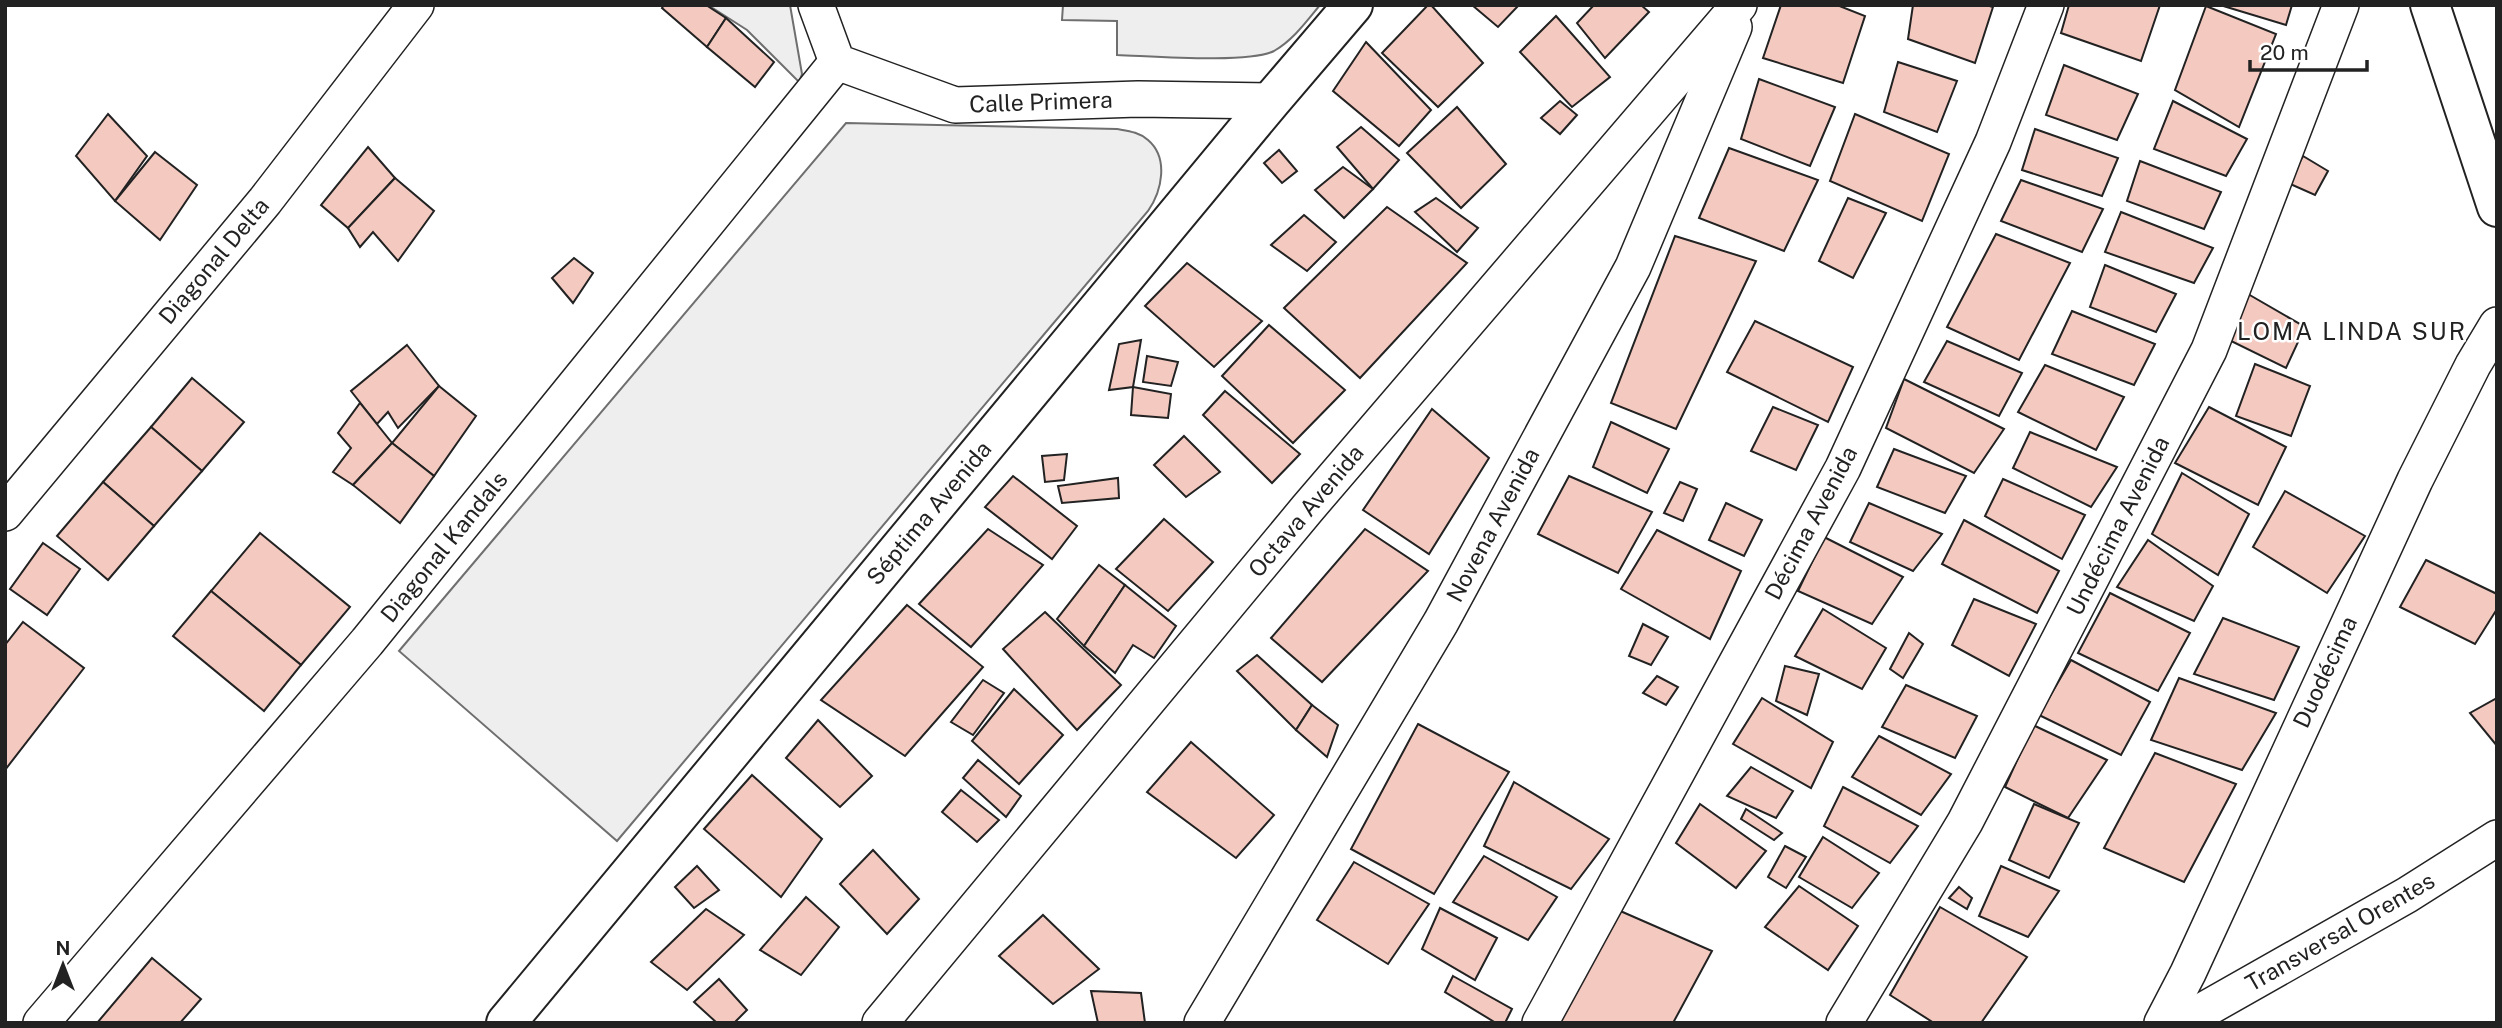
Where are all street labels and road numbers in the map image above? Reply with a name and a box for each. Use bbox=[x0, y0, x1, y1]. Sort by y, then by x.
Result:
street label: Calle Primera bbox=[969, 86, 1113, 117]
street label: Diagonal Delta bbox=[153, 192, 274, 329]
street label: Undécima Avenida bbox=[2061, 432, 2174, 620]
street label: Séptima Avenida bbox=[861, 435, 997, 590]
street label: Octava Avenida bbox=[1242, 439, 1369, 582]
street label: Décima Avenida bbox=[1759, 441, 1862, 604]
street label: Novena Avenida bbox=[1441, 443, 1545, 606]
street label: Diagonal Kandals bbox=[375, 466, 513, 627]
street label: Duodécima bbox=[2287, 612, 2362, 732]
street label: Transversal Orentes bbox=[2240, 866, 2439, 997]

